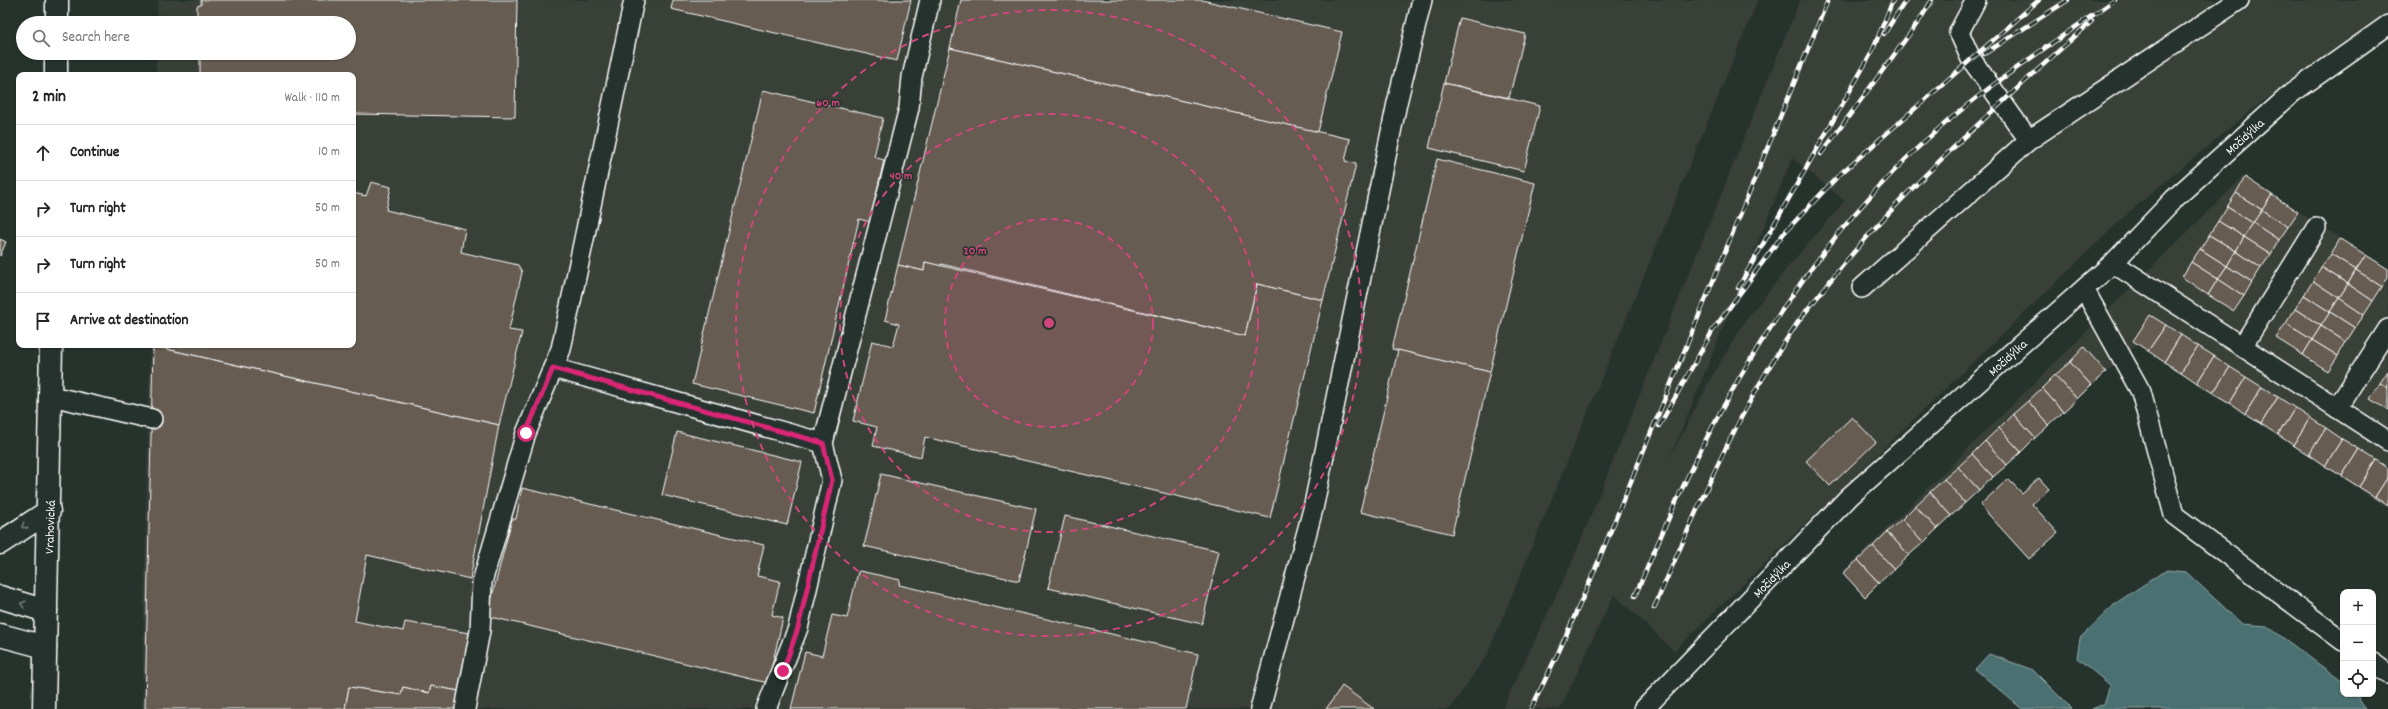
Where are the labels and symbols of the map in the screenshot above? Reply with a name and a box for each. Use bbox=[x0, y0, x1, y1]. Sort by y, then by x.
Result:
text: 60 m bbox=[816, 95, 840, 112]
street label: Močidýlka bbox=[2222, 115, 2270, 161]
text: 40 m bbox=[890, 168, 912, 185]
text: 20 m bbox=[964, 243, 986, 260]
centre of rings bbox=[1042, 316, 1056, 330]
street label: Močidýlka bbox=[1985, 336, 2033, 382]
route start bbox=[517, 424, 535, 442]
street label: Vrahovická bbox=[41, 499, 62, 554]
one-way arrow bbox=[21, 521, 28, 529]
street label: Močidýlka bbox=[1750, 556, 1797, 603]
one-way arrow bbox=[20, 600, 27, 609]
route end bbox=[774, 662, 792, 680]

